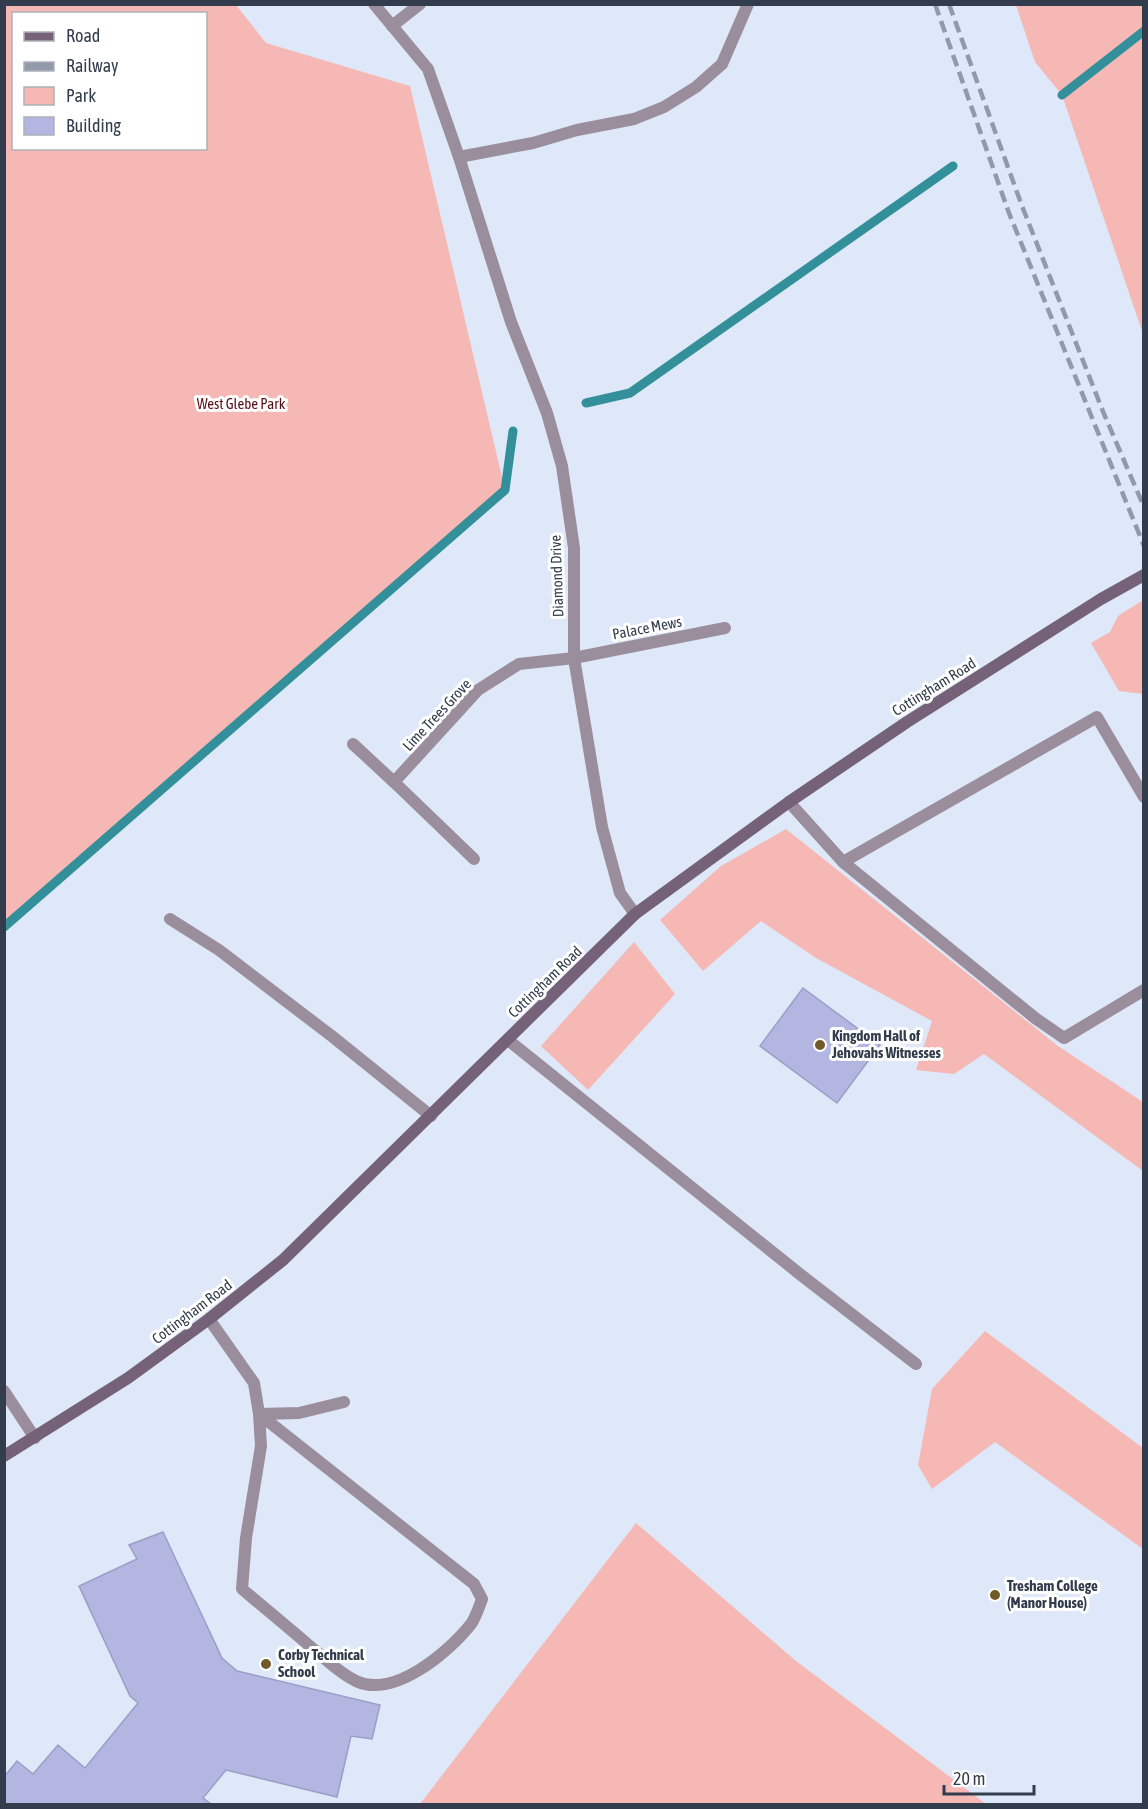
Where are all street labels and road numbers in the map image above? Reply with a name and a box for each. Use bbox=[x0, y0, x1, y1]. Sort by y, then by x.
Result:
street label: Diamond Drive bbox=[547, 534, 566, 617]
street label: Palace Mews bbox=[611, 612, 683, 643]
street label: Cottingham Road bbox=[889, 654, 979, 719]
street label: Lime Trees Grove bbox=[399, 675, 474, 754]
street label: Cottingham Road bbox=[504, 942, 585, 1021]
street label: Cottingham Road bbox=[149, 1276, 235, 1347]

